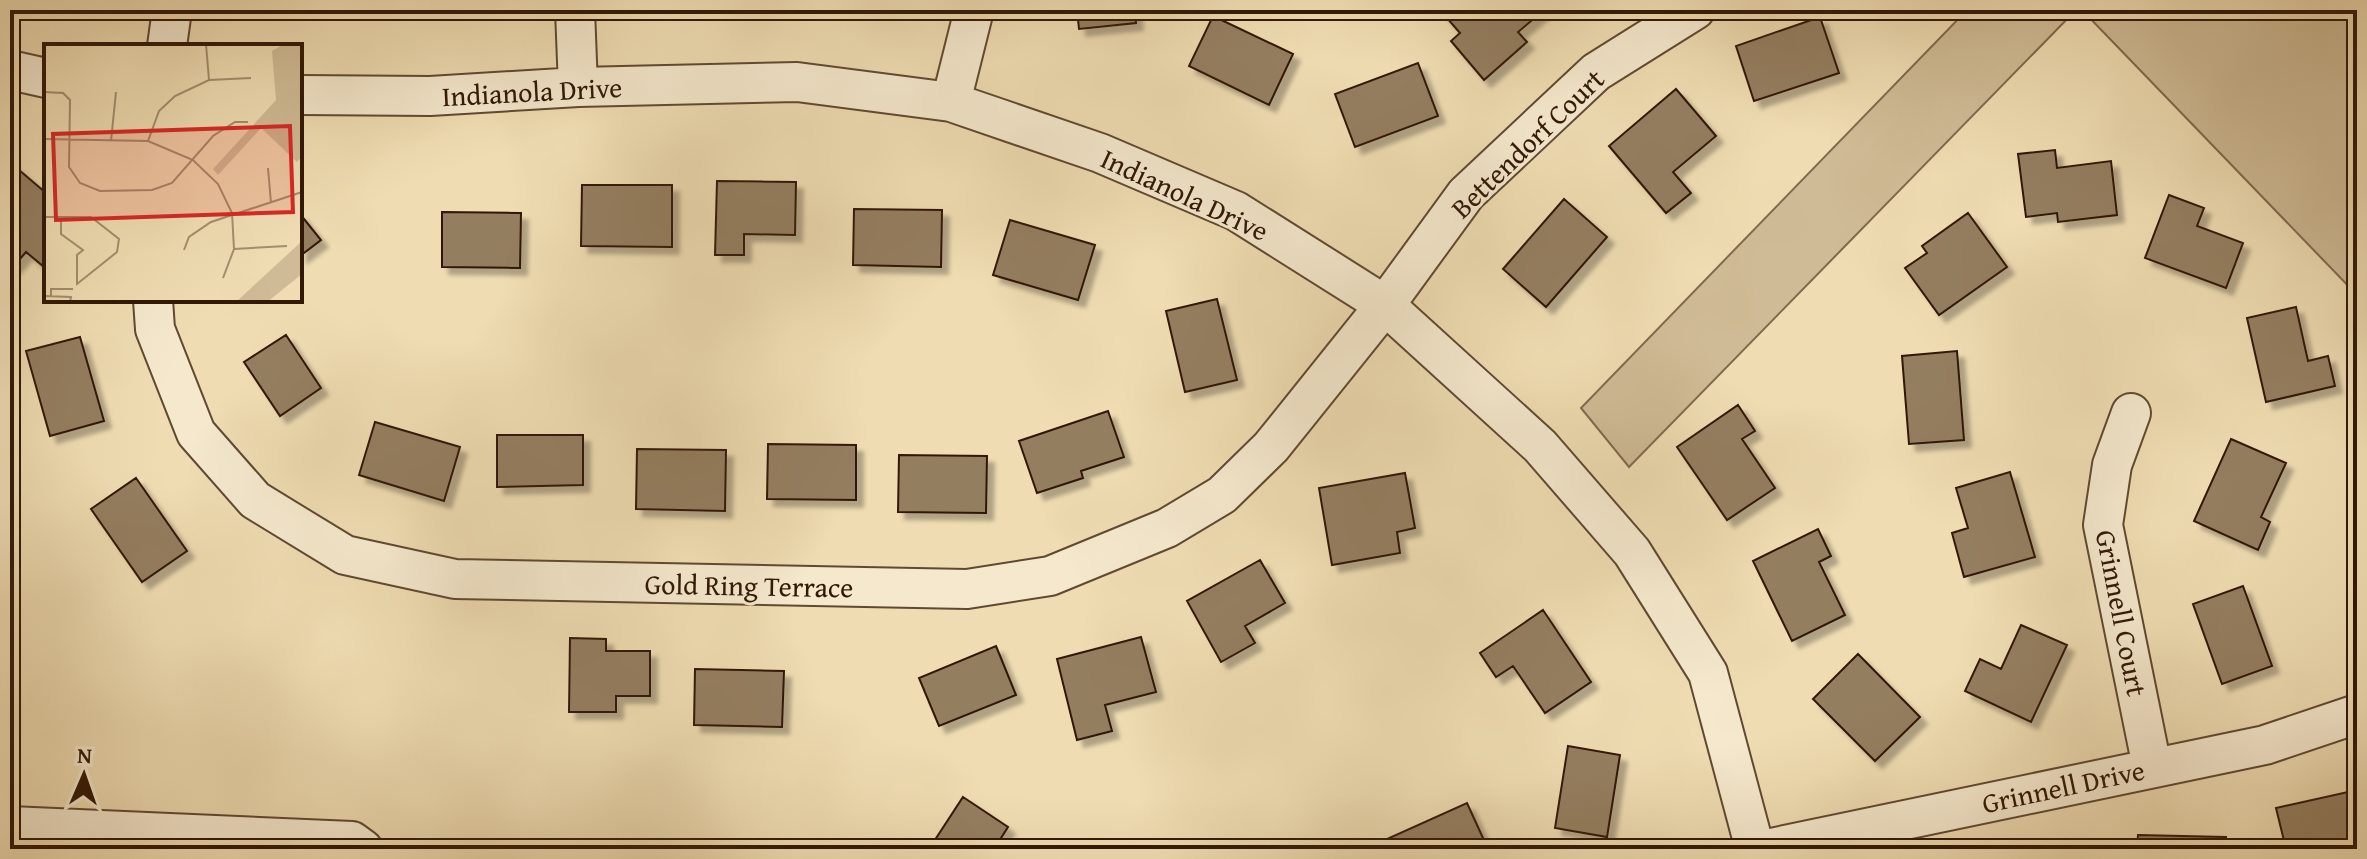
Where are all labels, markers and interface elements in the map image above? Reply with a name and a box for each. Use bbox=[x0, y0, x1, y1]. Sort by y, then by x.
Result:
inset map bbox=[44, 44, 302, 302]
street label: Bettendorf Court bbox=[1441, 59, 1613, 227]
street label: Indianola Drive bbox=[441, 66, 623, 116]
street label: Indianola Drive bbox=[1095, 137, 1275, 251]
street label: Grinnell Court bbox=[2086, 526, 2158, 700]
street label: Gold Ring Terrace bbox=[644, 563, 854, 607]
north arrow bbox=[44, 735, 124, 815]
text: N bbox=[77, 739, 93, 771]
street label: Grinnell Drive bbox=[1978, 749, 2148, 823]

